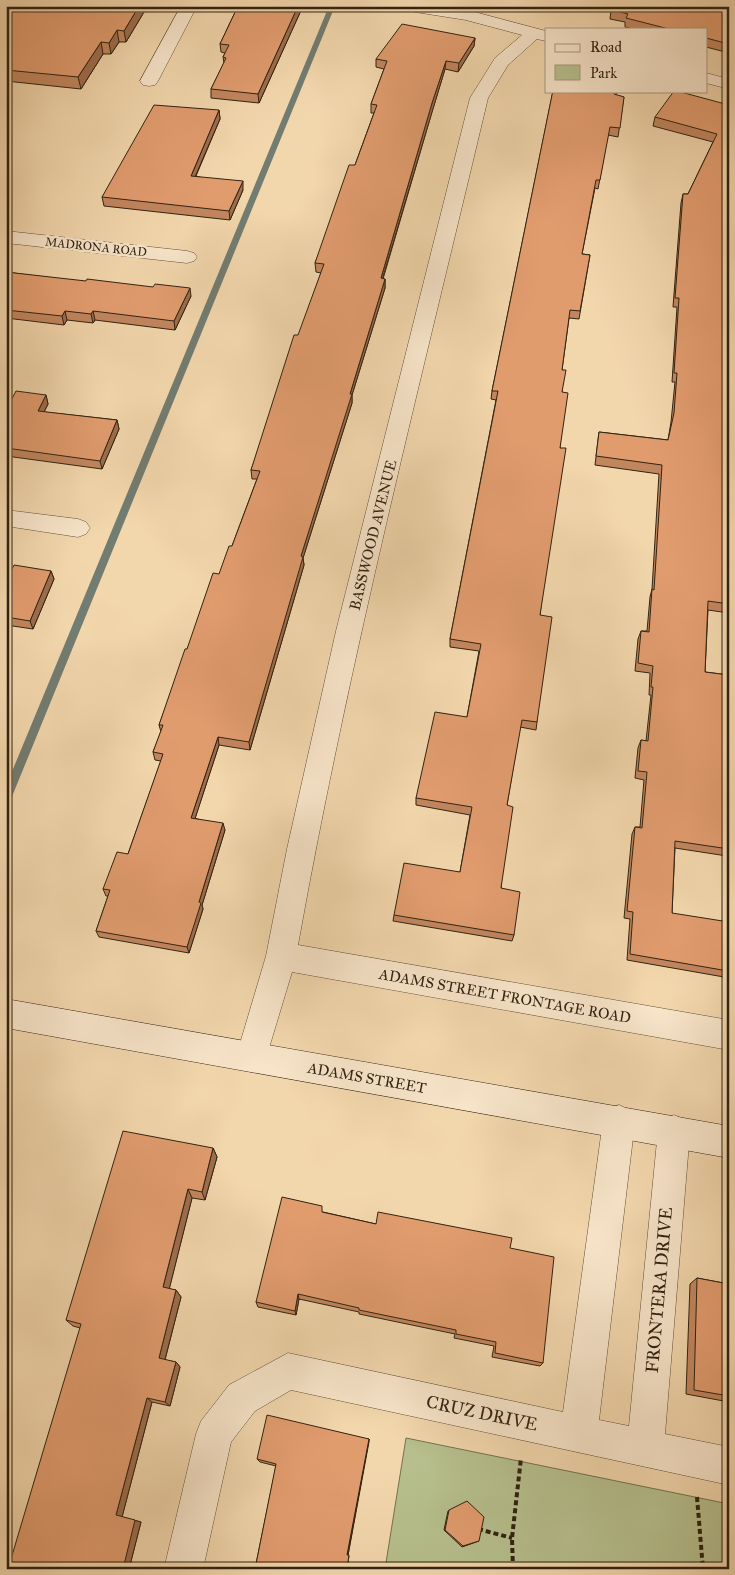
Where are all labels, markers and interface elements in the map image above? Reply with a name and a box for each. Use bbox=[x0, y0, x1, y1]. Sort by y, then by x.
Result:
legend bbox=[545, 28, 708, 92]
text: Road bbox=[590, 38, 622, 56]
text: Park bbox=[590, 64, 617, 82]
street label: MADRONA ROAD bbox=[44, 235, 148, 259]
street label: BASSWOOD AVENUE bbox=[346, 458, 400, 612]
street label: ADAMS STREET FRONTAGE ROAD bbox=[377, 965, 633, 1027]
street label: ADAMS STREET bbox=[305, 1059, 428, 1097]
street label: FRONTERA DRIVE bbox=[641, 1206, 677, 1374]
street label: CRUZ DRIVE bbox=[424, 1390, 540, 1436]

